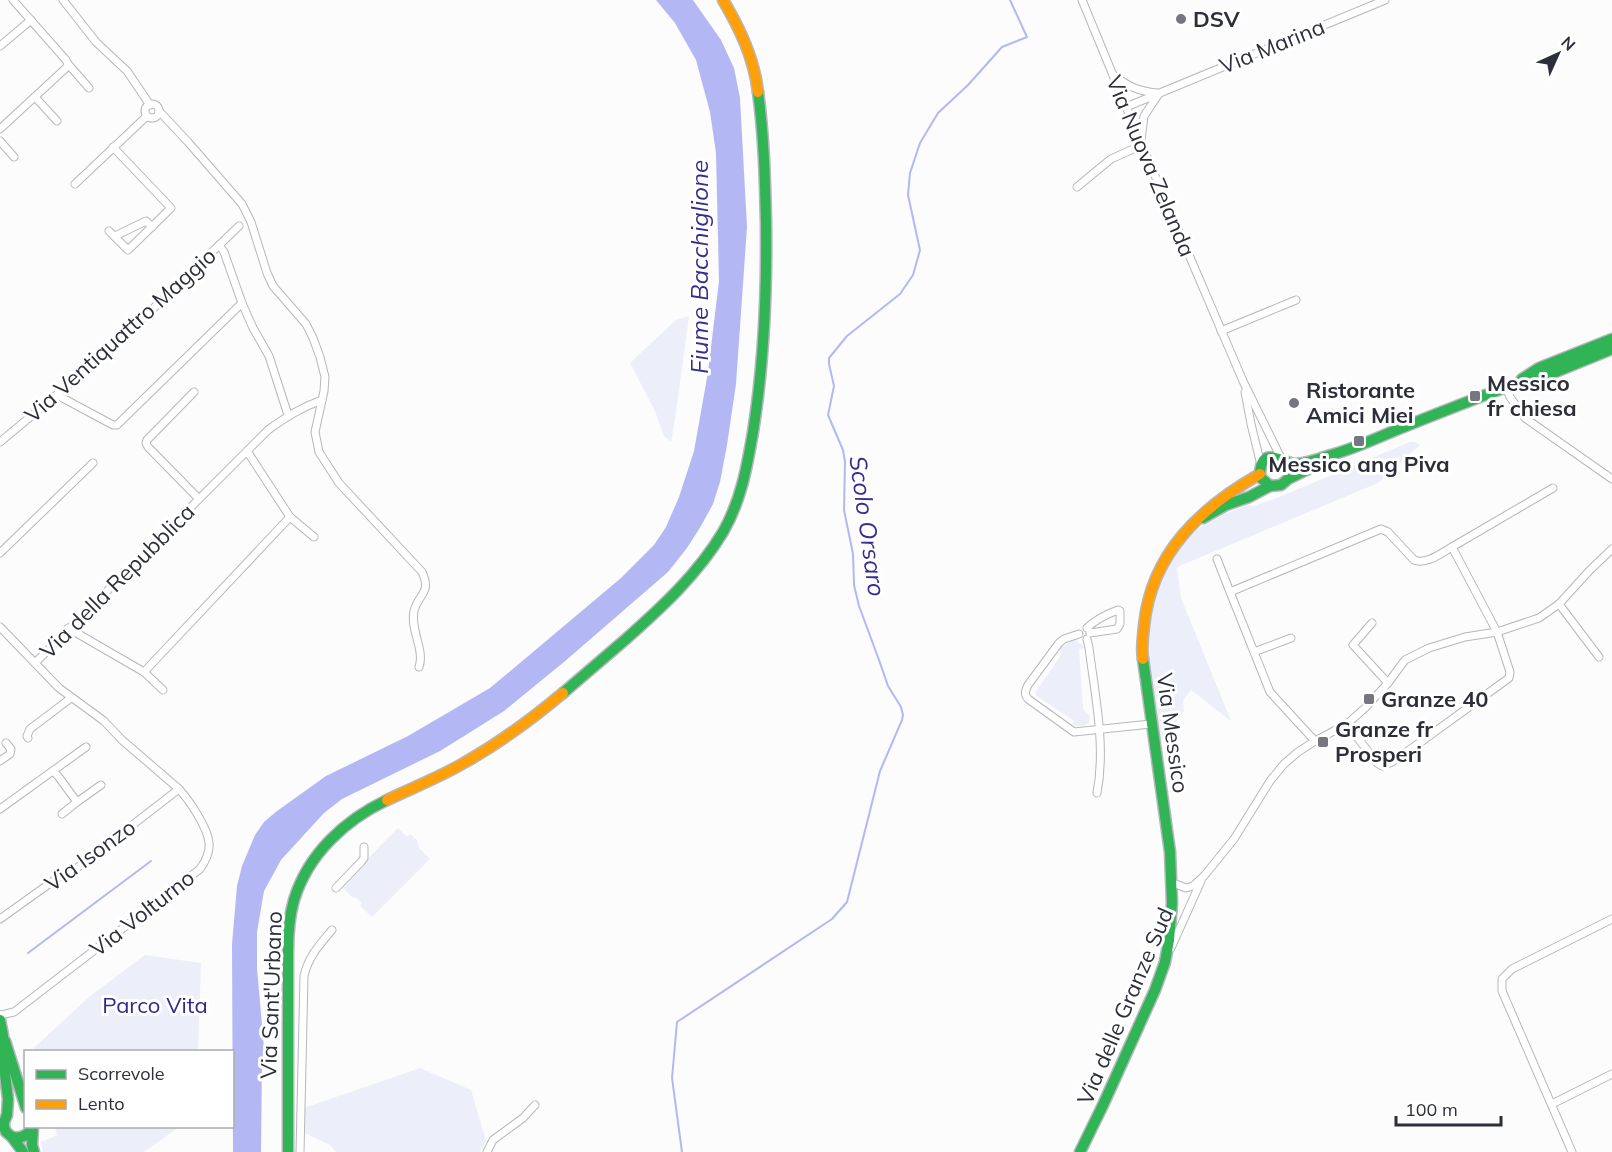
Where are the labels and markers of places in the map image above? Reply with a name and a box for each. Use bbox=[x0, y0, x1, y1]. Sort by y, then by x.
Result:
place label: DSV bbox=[1193, 5, 1241, 33]
marker: DSV bbox=[1174, 12, 1188, 26]
place label: Messico fr chiesa bbox=[1487, 369, 1577, 422]
place label: Ristorante Amici Miei bbox=[1306, 376, 1415, 429]
marker: Messico fr chiesa bbox=[1468, 389, 1482, 403]
marker: Ristorante Amici Miei bbox=[1287, 396, 1301, 410]
marker: Messico ang Piva bbox=[1352, 434, 1366, 448]
place label: Messico ang Piva bbox=[1268, 450, 1450, 478]
place label: Granze 40 bbox=[1381, 685, 1489, 713]
marker: Granze 40 bbox=[1362, 692, 1376, 706]
place label: Granze fr Prosperi bbox=[1335, 715, 1433, 768]
marker: Granze fr Prosperi bbox=[1316, 735, 1330, 749]

